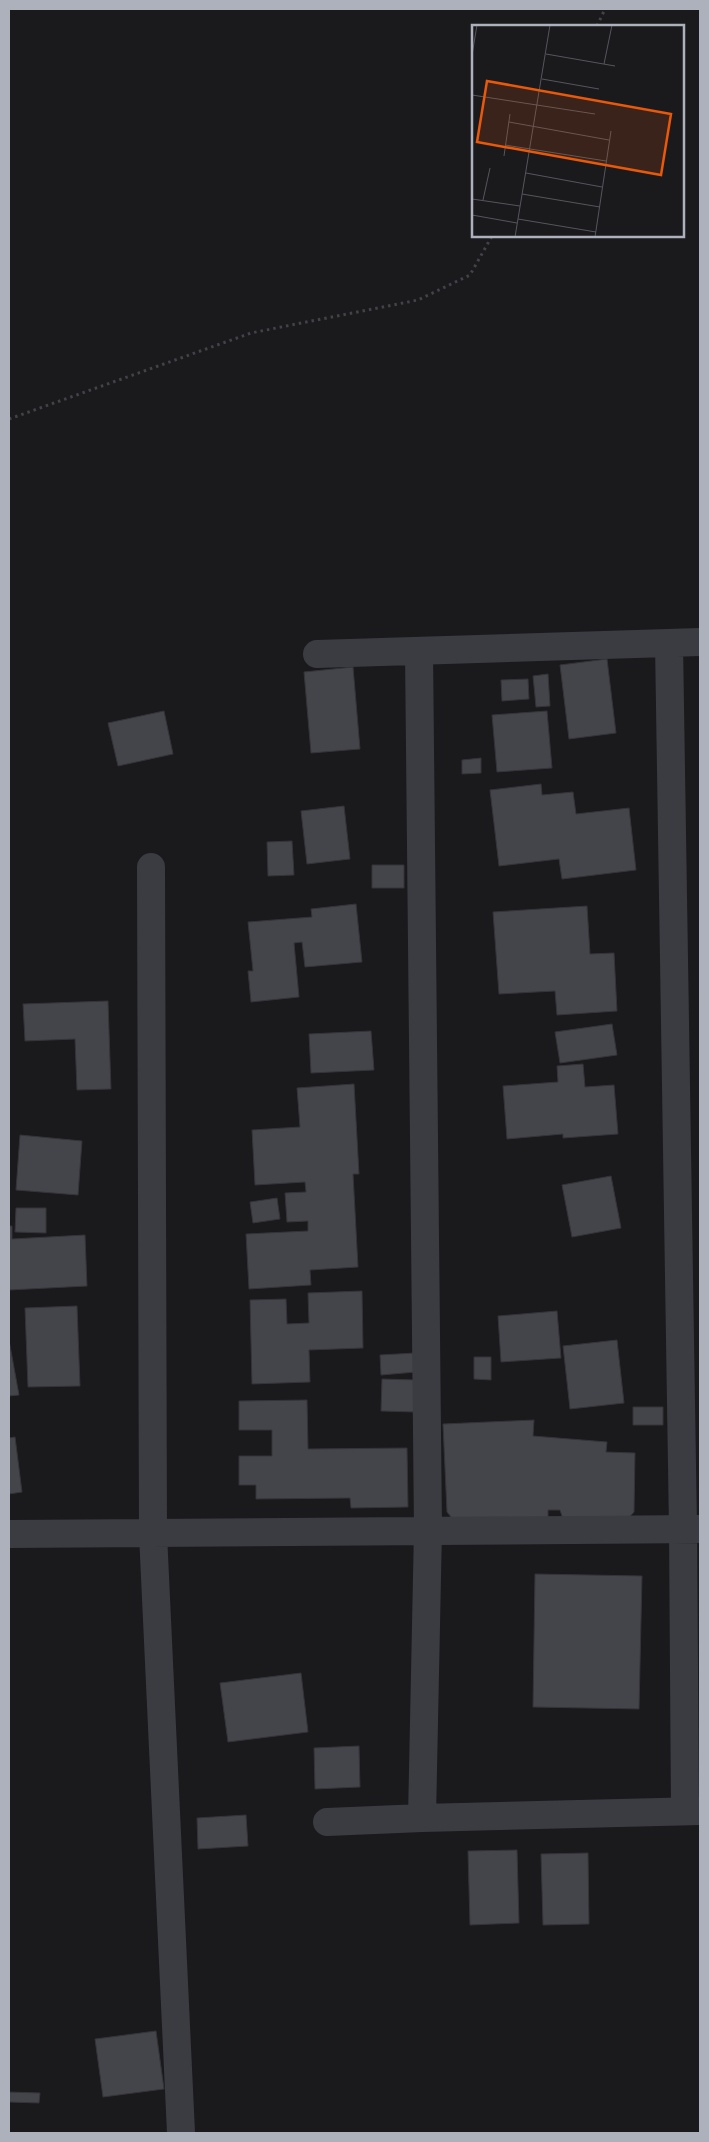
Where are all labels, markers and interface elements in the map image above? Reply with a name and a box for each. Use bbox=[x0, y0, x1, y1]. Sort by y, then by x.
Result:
inset map bbox=[472, 25, 684, 238]

